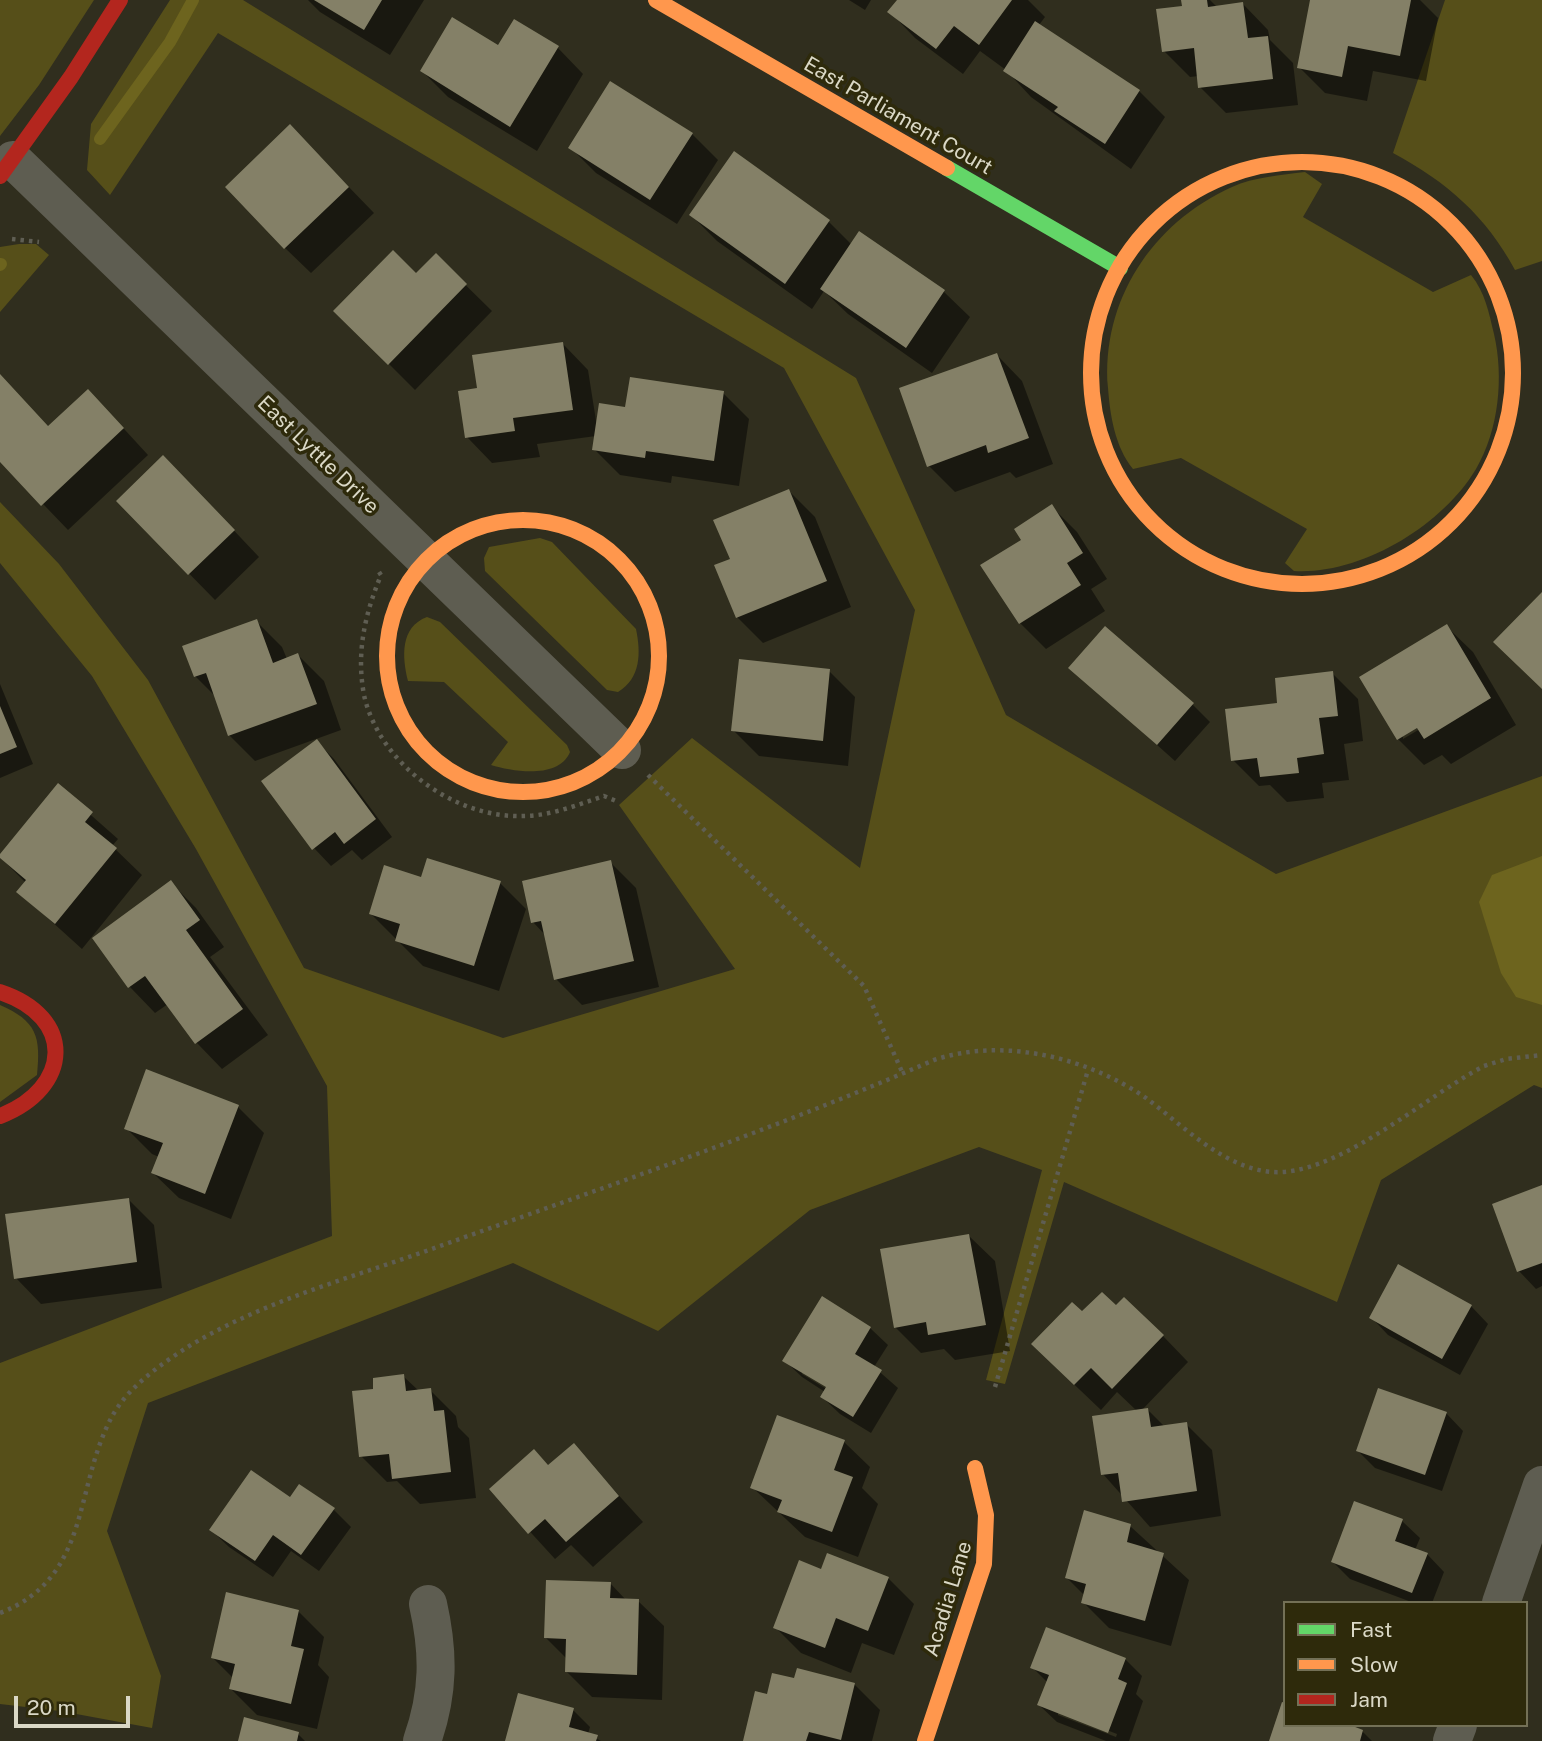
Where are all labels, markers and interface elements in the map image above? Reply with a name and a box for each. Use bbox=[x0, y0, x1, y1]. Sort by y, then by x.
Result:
street label: East Parliament Court bbox=[799, 52, 997, 180]
street label: East Lyttle Drive bbox=[252, 391, 384, 519]
street label: Acadia Lane bbox=[918, 1538, 978, 1660]
legend bbox=[1283, 1601, 1528, 1727]
text: Fast bbox=[1350, 1617, 1392, 1642]
text: Slow bbox=[1350, 1652, 1398, 1677]
scale bar bbox=[18, 1682, 133, 1726]
text: Jam bbox=[1350, 1687, 1388, 1712]
text: 20 m bbox=[27, 1695, 76, 1720]

